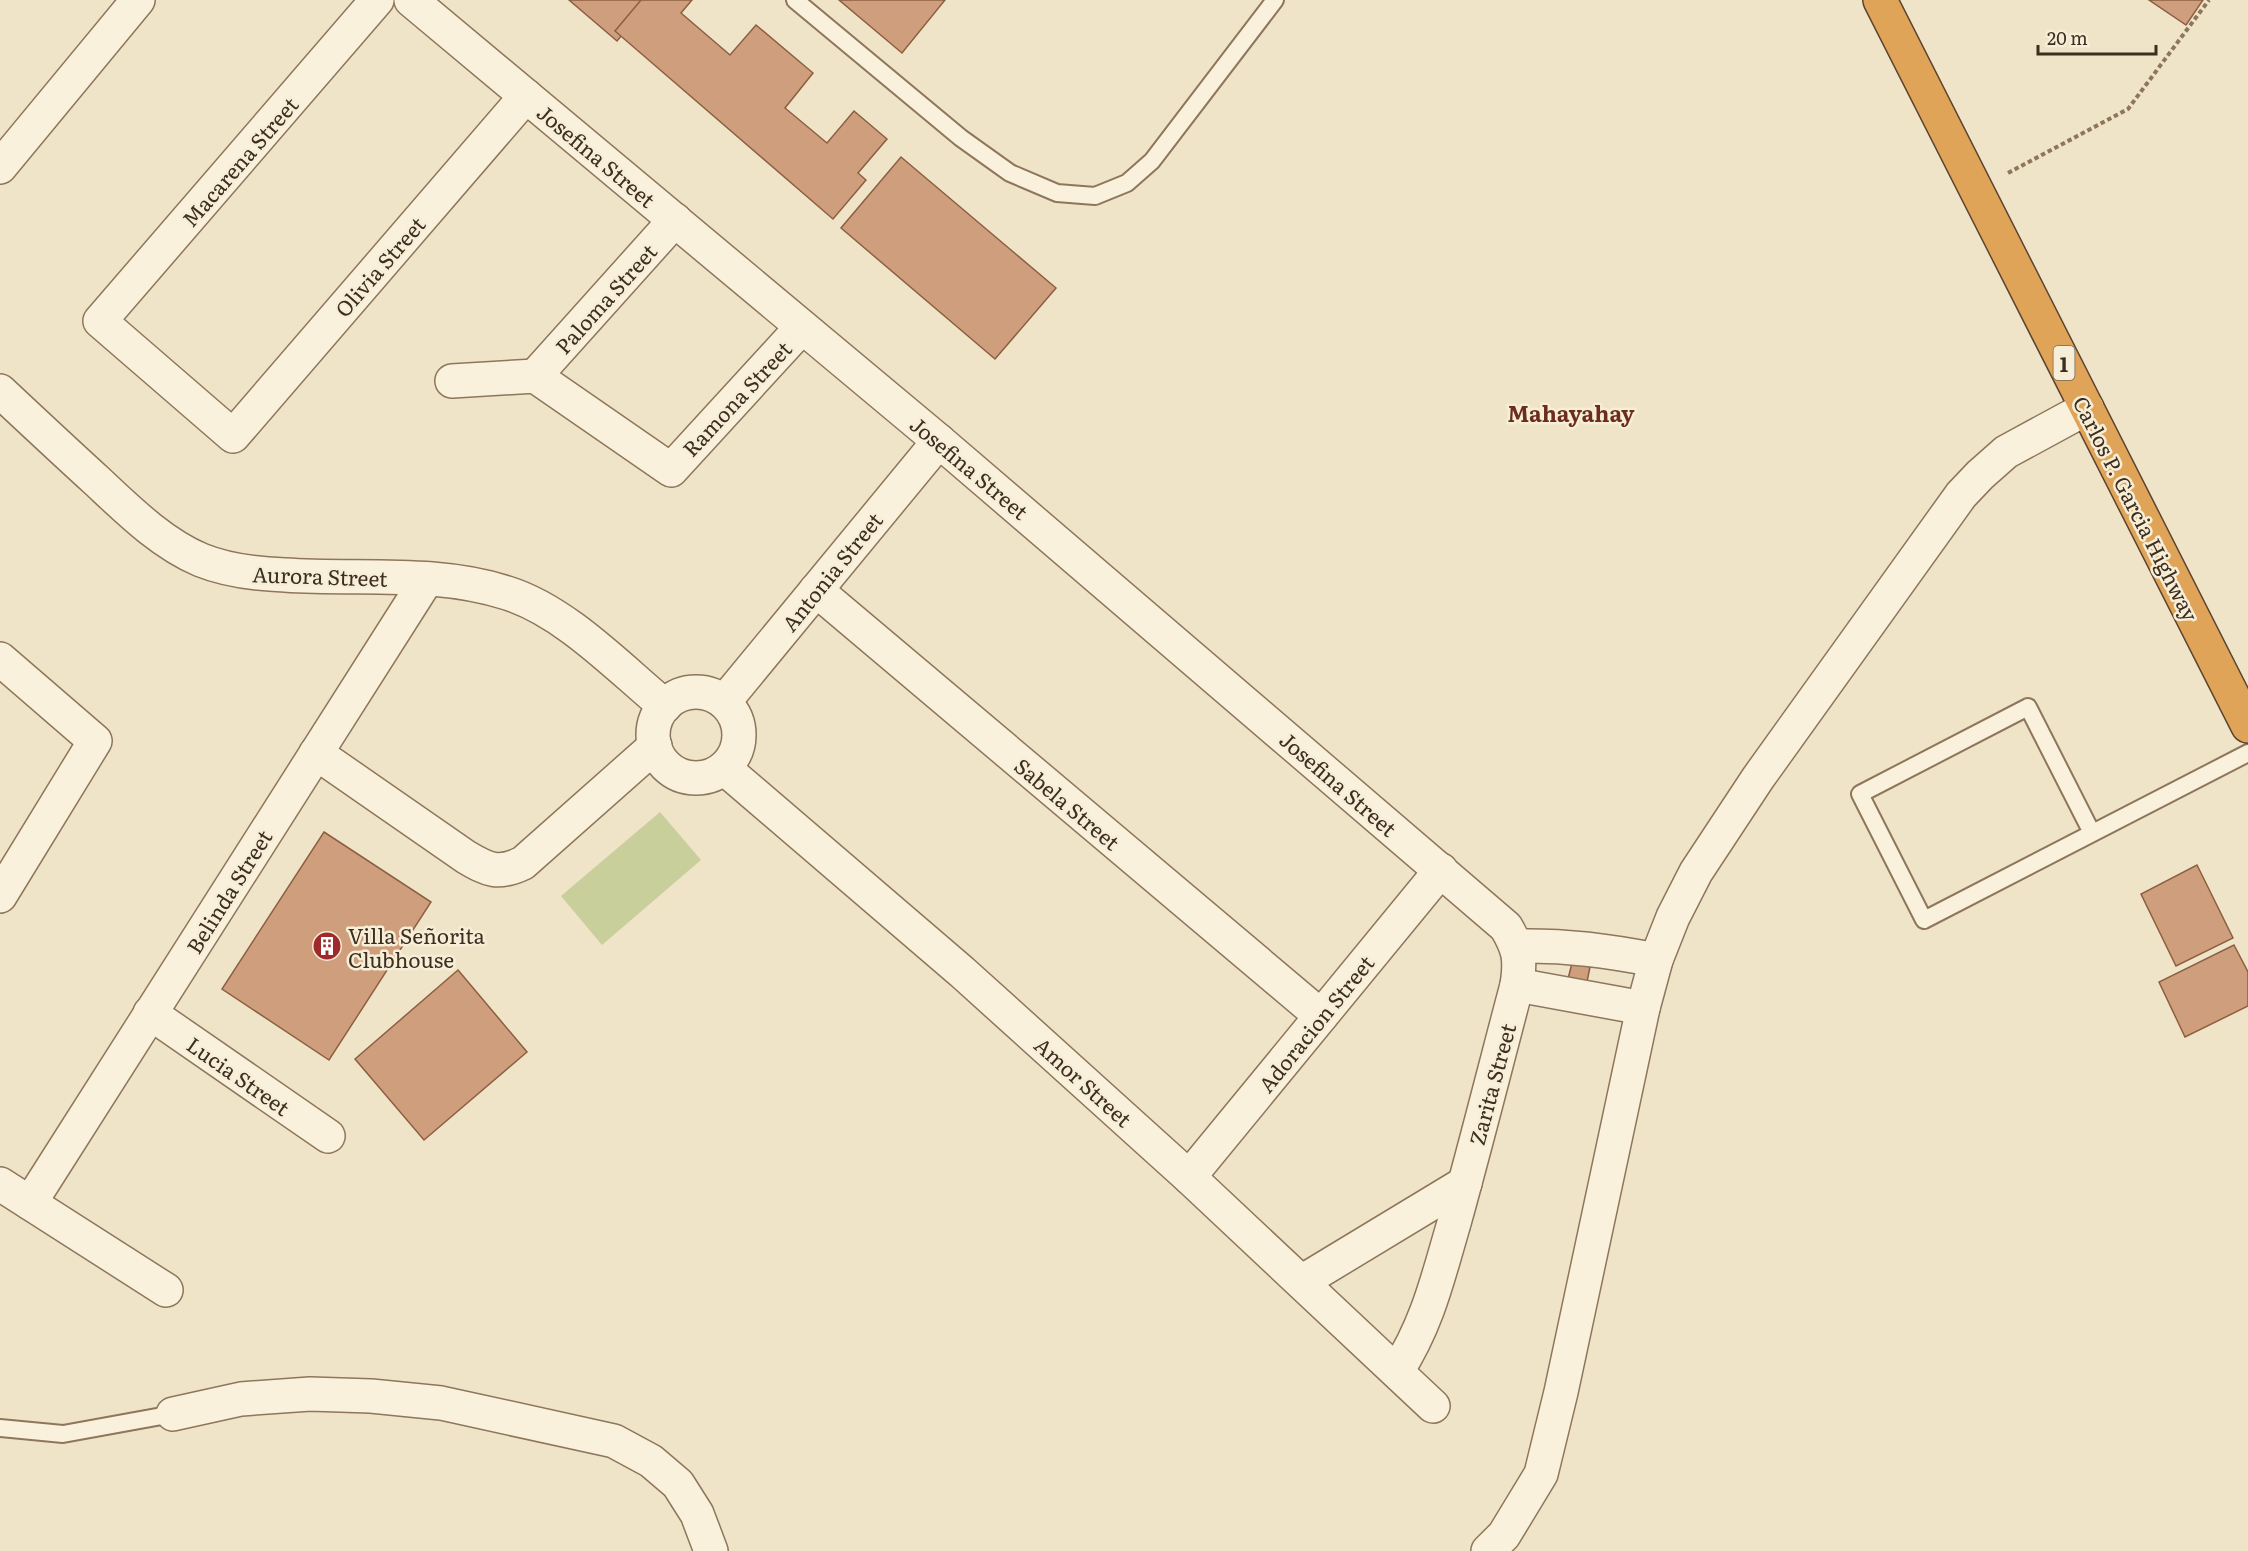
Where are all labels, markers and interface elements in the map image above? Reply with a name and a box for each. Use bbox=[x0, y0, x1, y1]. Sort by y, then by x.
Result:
scale bar bbox=[2038, 18, 2156, 56]
text: 20 m bbox=[2047, 24, 2088, 51]
street label: Macarena Street bbox=[174, 89, 305, 233]
street label: Josefina Street bbox=[531, 96, 663, 214]
street label: Olivia Street bbox=[327, 209, 432, 323]
street label: Paloma Street bbox=[547, 236, 663, 360]
street label: Ramona Street bbox=[674, 333, 798, 463]
road number: 1 bbox=[2054, 346, 2074, 380]
street label: Carlos P. Garcia Highway bbox=[2067, 390, 2208, 627]
district label: Mahayahay bbox=[1507, 396, 1635, 429]
street label: Josefina Street bbox=[904, 408, 1036, 526]
street label: Antonia Street bbox=[773, 504, 889, 637]
street label: Aurora Street bbox=[252, 557, 389, 593]
street label: Josefina Street bbox=[1274, 723, 1405, 843]
street label: Sabela Street bbox=[1009, 750, 1128, 857]
street label: Belinda Street bbox=[178, 823, 279, 959]
place label: Villa Señorita Clubhouse bbox=[348, 919, 485, 974]
building icon: Villa Señorita Clubhouse bbox=[311, 930, 343, 962]
street label: Adoracion Street bbox=[1250, 947, 1381, 1098]
street label: Zarita Street bbox=[1460, 1019, 1522, 1148]
street label: Lucia Street bbox=[181, 1028, 297, 1122]
street label: Amor Street bbox=[1028, 1029, 1140, 1134]

